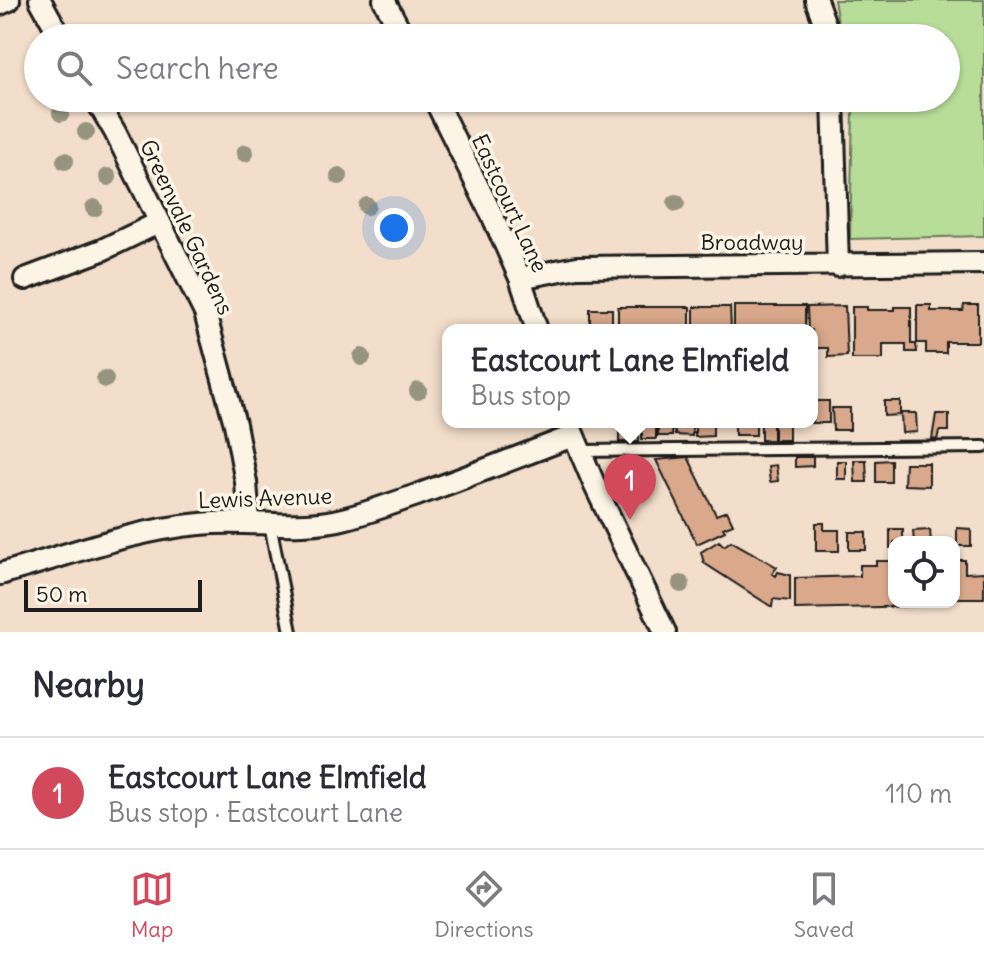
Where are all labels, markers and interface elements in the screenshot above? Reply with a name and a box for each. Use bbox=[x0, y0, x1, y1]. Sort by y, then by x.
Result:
search box bbox=[24, 24, 960, 112]
icon: search bbox=[52, 46, 96, 90]
text: Search here bbox=[116, 49, 279, 87]
street label: Eastcourt Lane bbox=[466, 129, 554, 277]
street label: Greenvale Gardens bbox=[134, 135, 240, 319]
your location bbox=[374, 208, 414, 248]
street label: Broadway bbox=[700, 228, 804, 256]
popup bbox=[442, 324, 818, 428]
text: Eastcourt Lane Elmfield bbox=[471, 341, 789, 379]
text: Bus stop bbox=[471, 379, 571, 412]
pin: 1 bbox=[604, 454, 656, 520]
street label: Lewis Avenue bbox=[197, 482, 333, 514]
map controls bbox=[888, 536, 960, 608]
button: locate bbox=[888, 536, 960, 608]
scale bar bbox=[24, 576, 202, 612]
text: 50 m bbox=[36, 580, 88, 608]
text: Nearby bbox=[32, 663, 145, 706]
text: Eastcourt Lane Elmfield bbox=[108, 758, 426, 796]
text: 1 bbox=[53, 777, 63, 810]
text: 110 m bbox=[885, 777, 952, 810]
text: Bus stop · Eastcourt Lane bbox=[108, 796, 403, 829]
tab: Map bbox=[130, 867, 174, 943]
tab: Directions bbox=[434, 867, 534, 943]
tab: Saved bbox=[794, 867, 854, 943]

